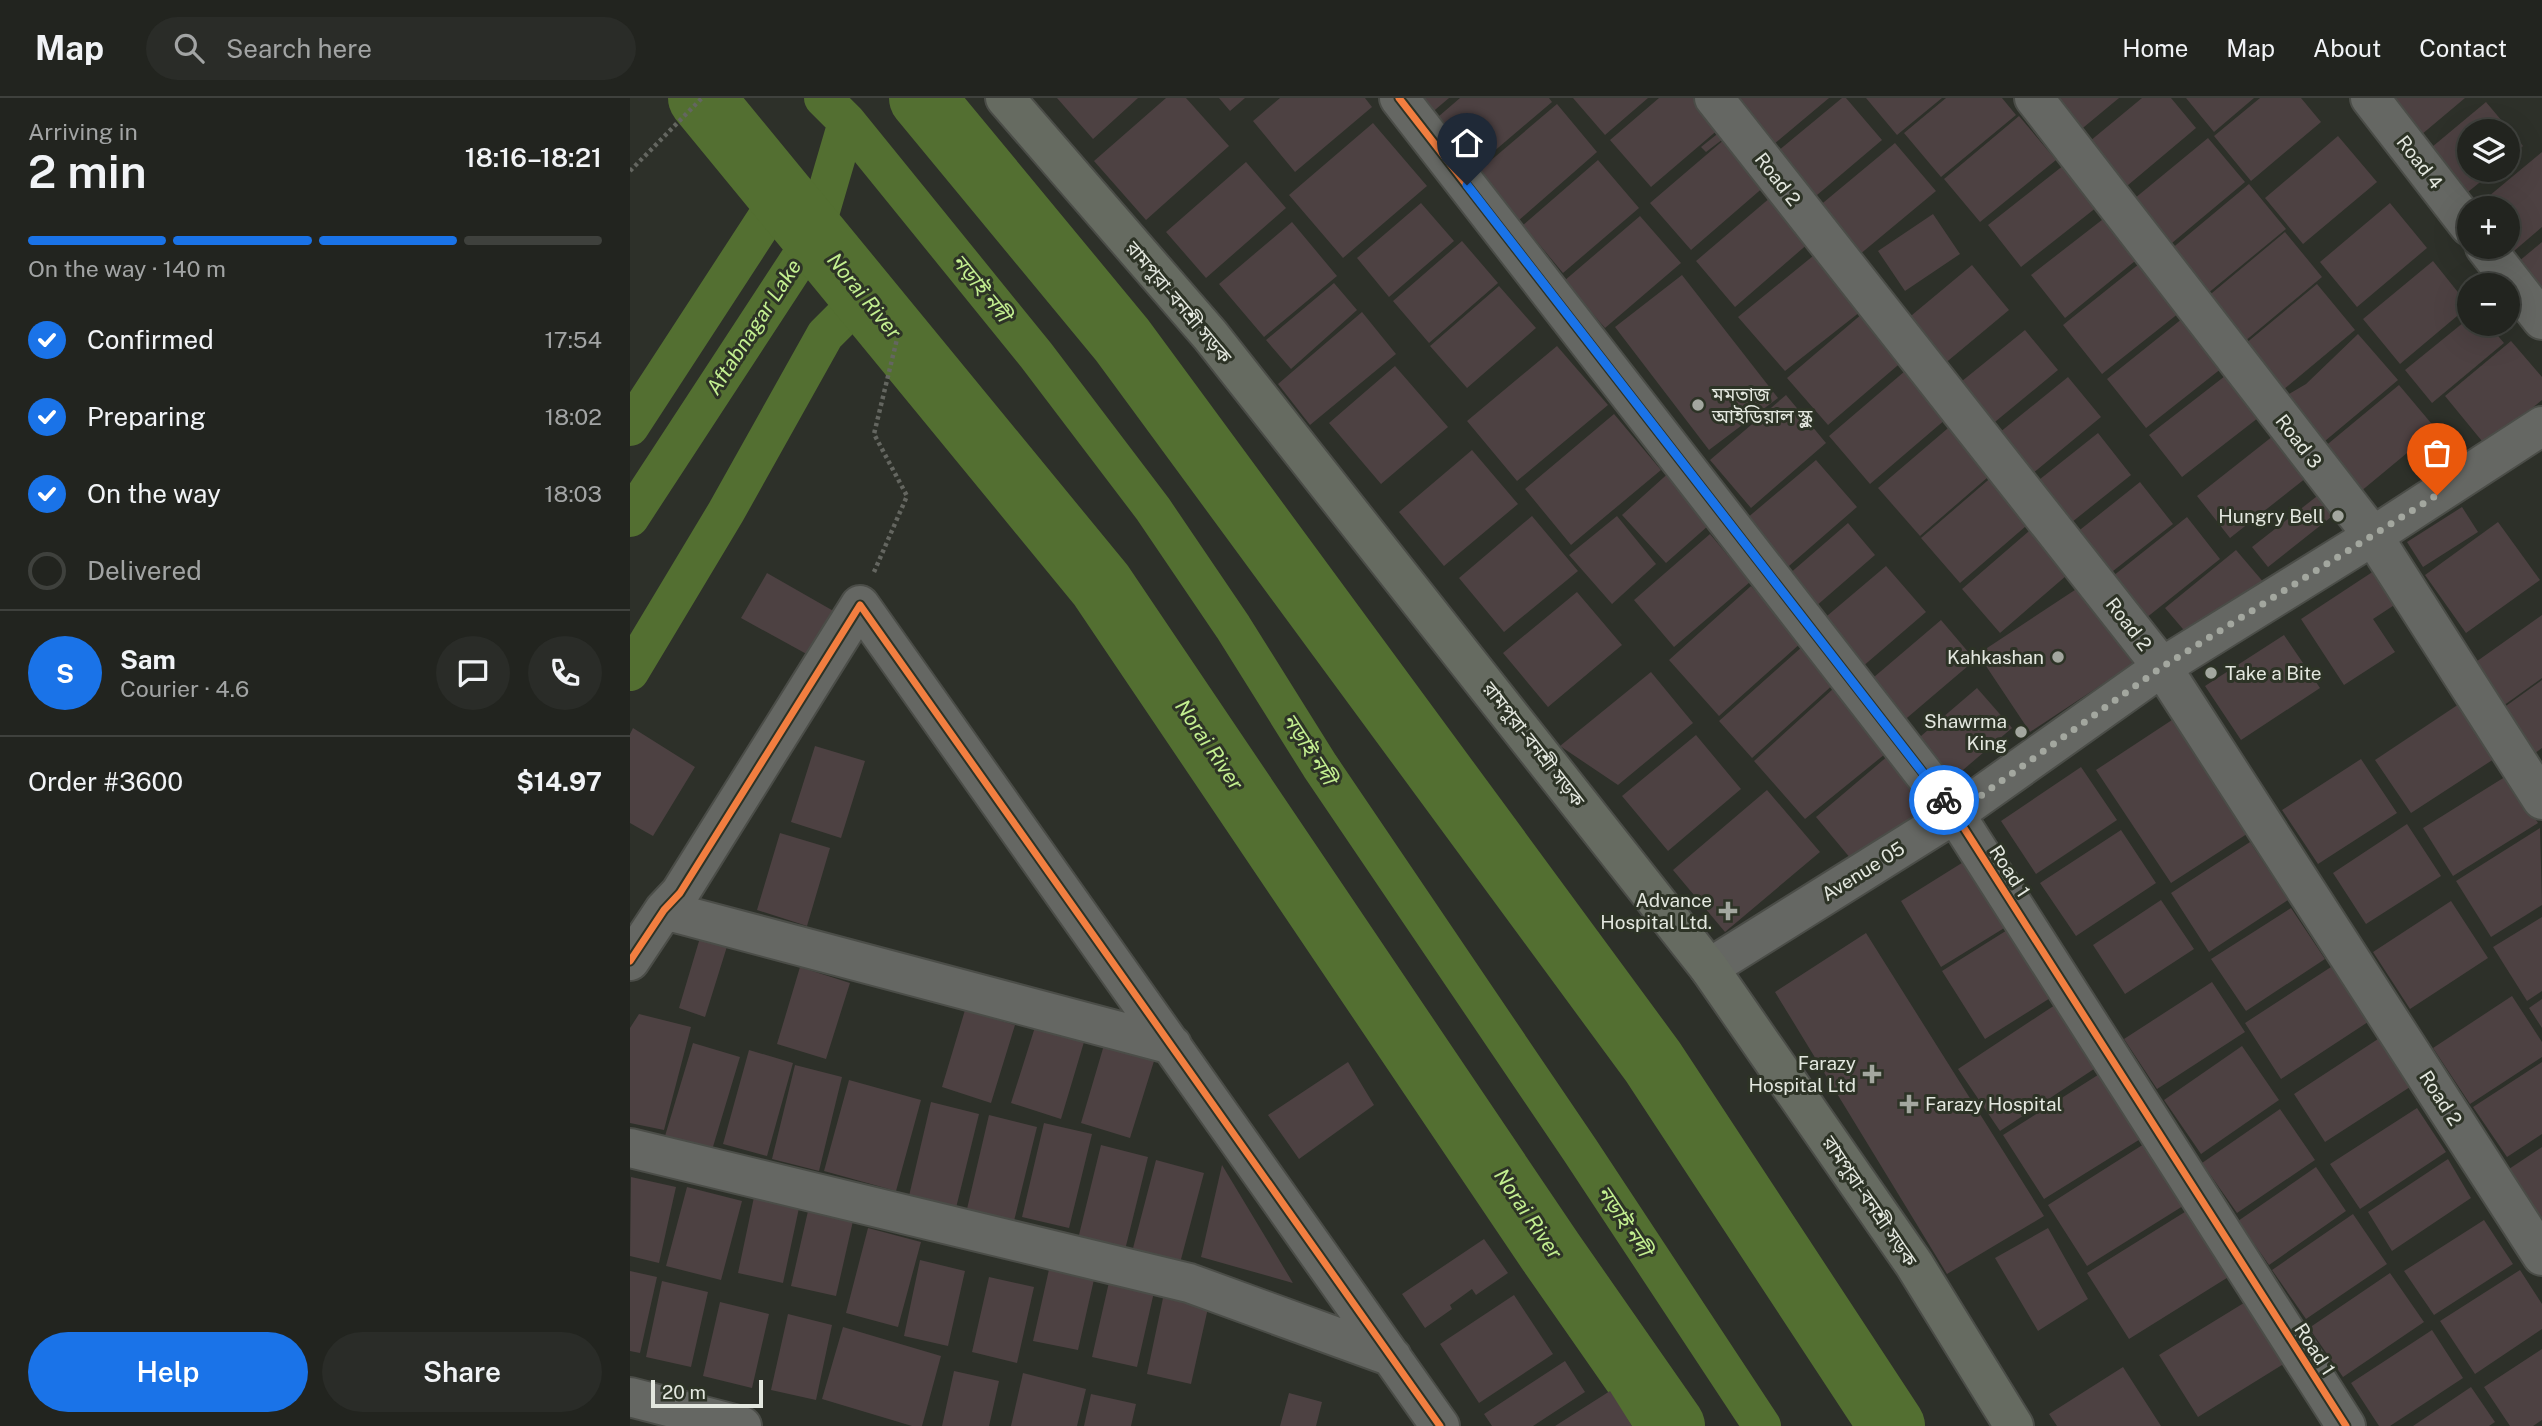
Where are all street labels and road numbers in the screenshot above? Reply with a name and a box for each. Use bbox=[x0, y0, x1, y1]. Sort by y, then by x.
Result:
street label: Road 4 bbox=[2392, 131, 2448, 193]
street label: Road 2 bbox=[1751, 148, 1805, 210]
street label: রামপুরা-বনশ্রী সড়ক bbox=[1120, 236, 1237, 368]
street label: Road 3 bbox=[2271, 410, 2327, 472]
street label: Road 2 bbox=[2102, 593, 2156, 655]
street label: রামপুরা-বনশ্রী সড়ক bbox=[1477, 677, 1590, 812]
street label: Avenue 05 bbox=[1818, 837, 1908, 905]
street label: Road 1 bbox=[1985, 841, 2035, 901]
street label: Road 2 bbox=[2415, 1066, 2467, 1130]
street label: রামপুরা-বনশ্রী সড়ক bbox=[1817, 1131, 1922, 1271]
street label: Road 1 bbox=[2290, 1319, 2340, 1379]

